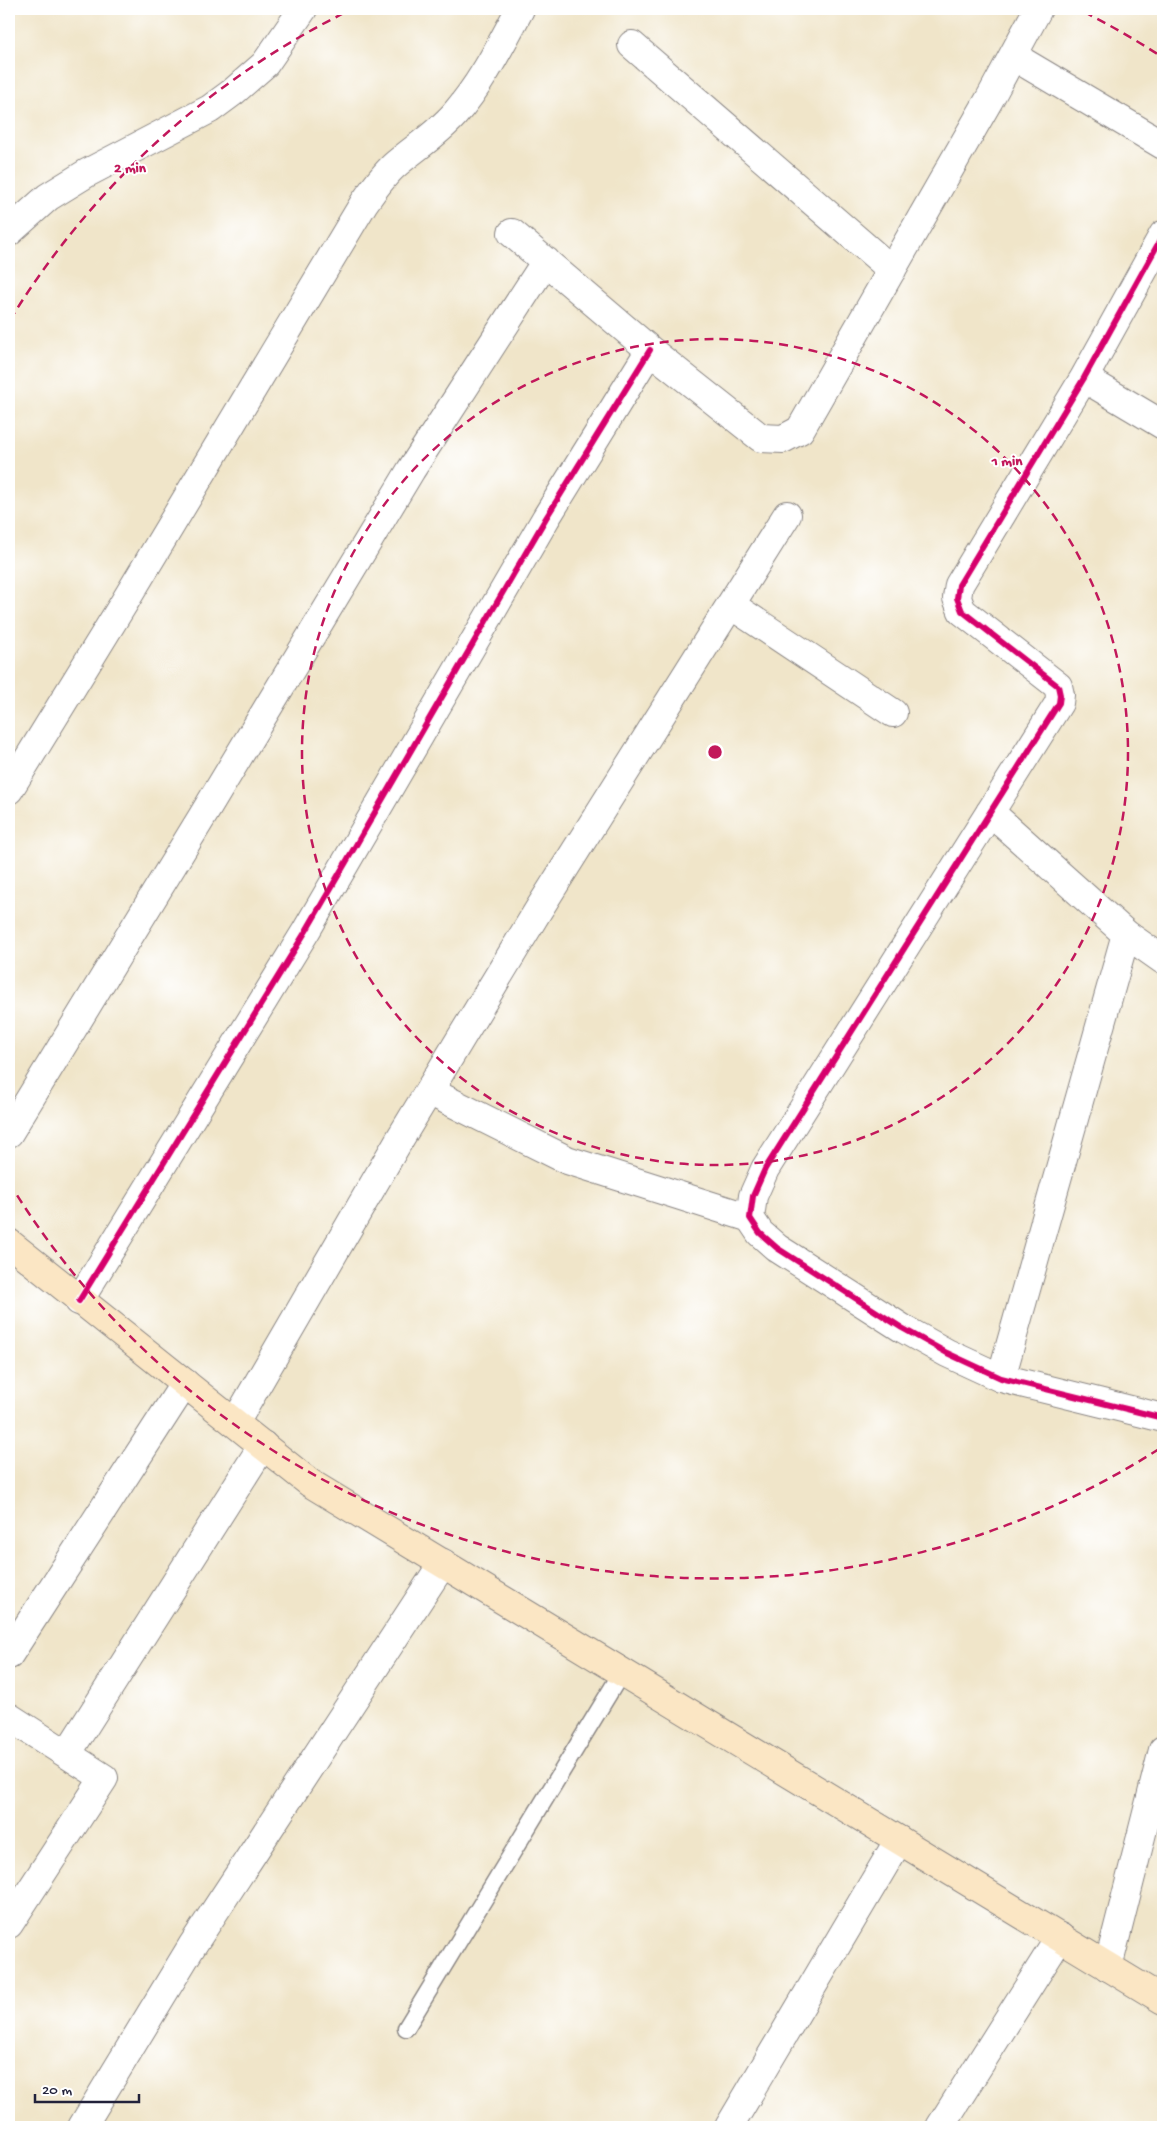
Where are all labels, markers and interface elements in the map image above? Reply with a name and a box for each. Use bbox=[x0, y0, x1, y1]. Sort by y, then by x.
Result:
text: 2 min bbox=[114, 160, 147, 178]
text: 1 min bbox=[991, 453, 1023, 471]
centre of rings bbox=[706, 743, 724, 761]
scale bar bbox=[35, 2071, 139, 2103]
text: 20 m bbox=[42, 2082, 72, 2100]

